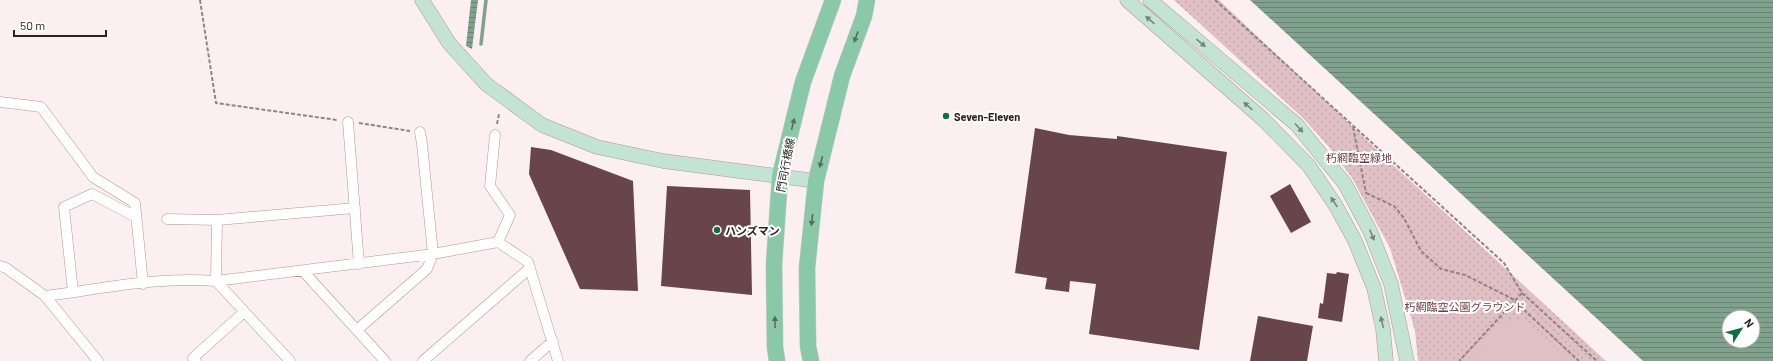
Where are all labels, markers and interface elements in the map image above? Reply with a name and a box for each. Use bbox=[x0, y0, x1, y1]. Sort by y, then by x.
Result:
scale bar bbox=[14, 12, 106, 38]
one-way arrow bbox=[1145, 15, 1155, 25]
text: 50 m bbox=[20, 18, 45, 32]
one-way arrow bbox=[853, 32, 859, 44]
one-way arrow bbox=[1195, 39, 1206, 48]
one-way arrow bbox=[1243, 101, 1253, 110]
place label: Seven-Eleven bbox=[954, 110, 1020, 123]
marker: Seven-Eleven bbox=[941, 111, 951, 121]
one-way arrow bbox=[790, 118, 796, 130]
one-way arrow bbox=[1294, 123, 1304, 133]
street label: 門司行橋線 bbox=[773, 137, 797, 193]
park label: 朽網臨空緑地 bbox=[1326, 151, 1392, 164]
one-way arrow bbox=[817, 156, 823, 168]
one-way arrow bbox=[1330, 197, 1338, 208]
one-way arrow bbox=[809, 214, 815, 226]
place label: ハンズマン bbox=[725, 224, 780, 237]
marker: ハンズマン bbox=[712, 225, 722, 235]
one-way arrow bbox=[1369, 230, 1375, 242]
park label: 朽網臨空公園グラウンド bbox=[1405, 300, 1526, 313]
north arrow bbox=[1721, 309, 1761, 349]
one-way arrow bbox=[772, 315, 778, 328]
one-way arrow bbox=[1378, 316, 1384, 329]
text: N bbox=[1742, 316, 1757, 330]

